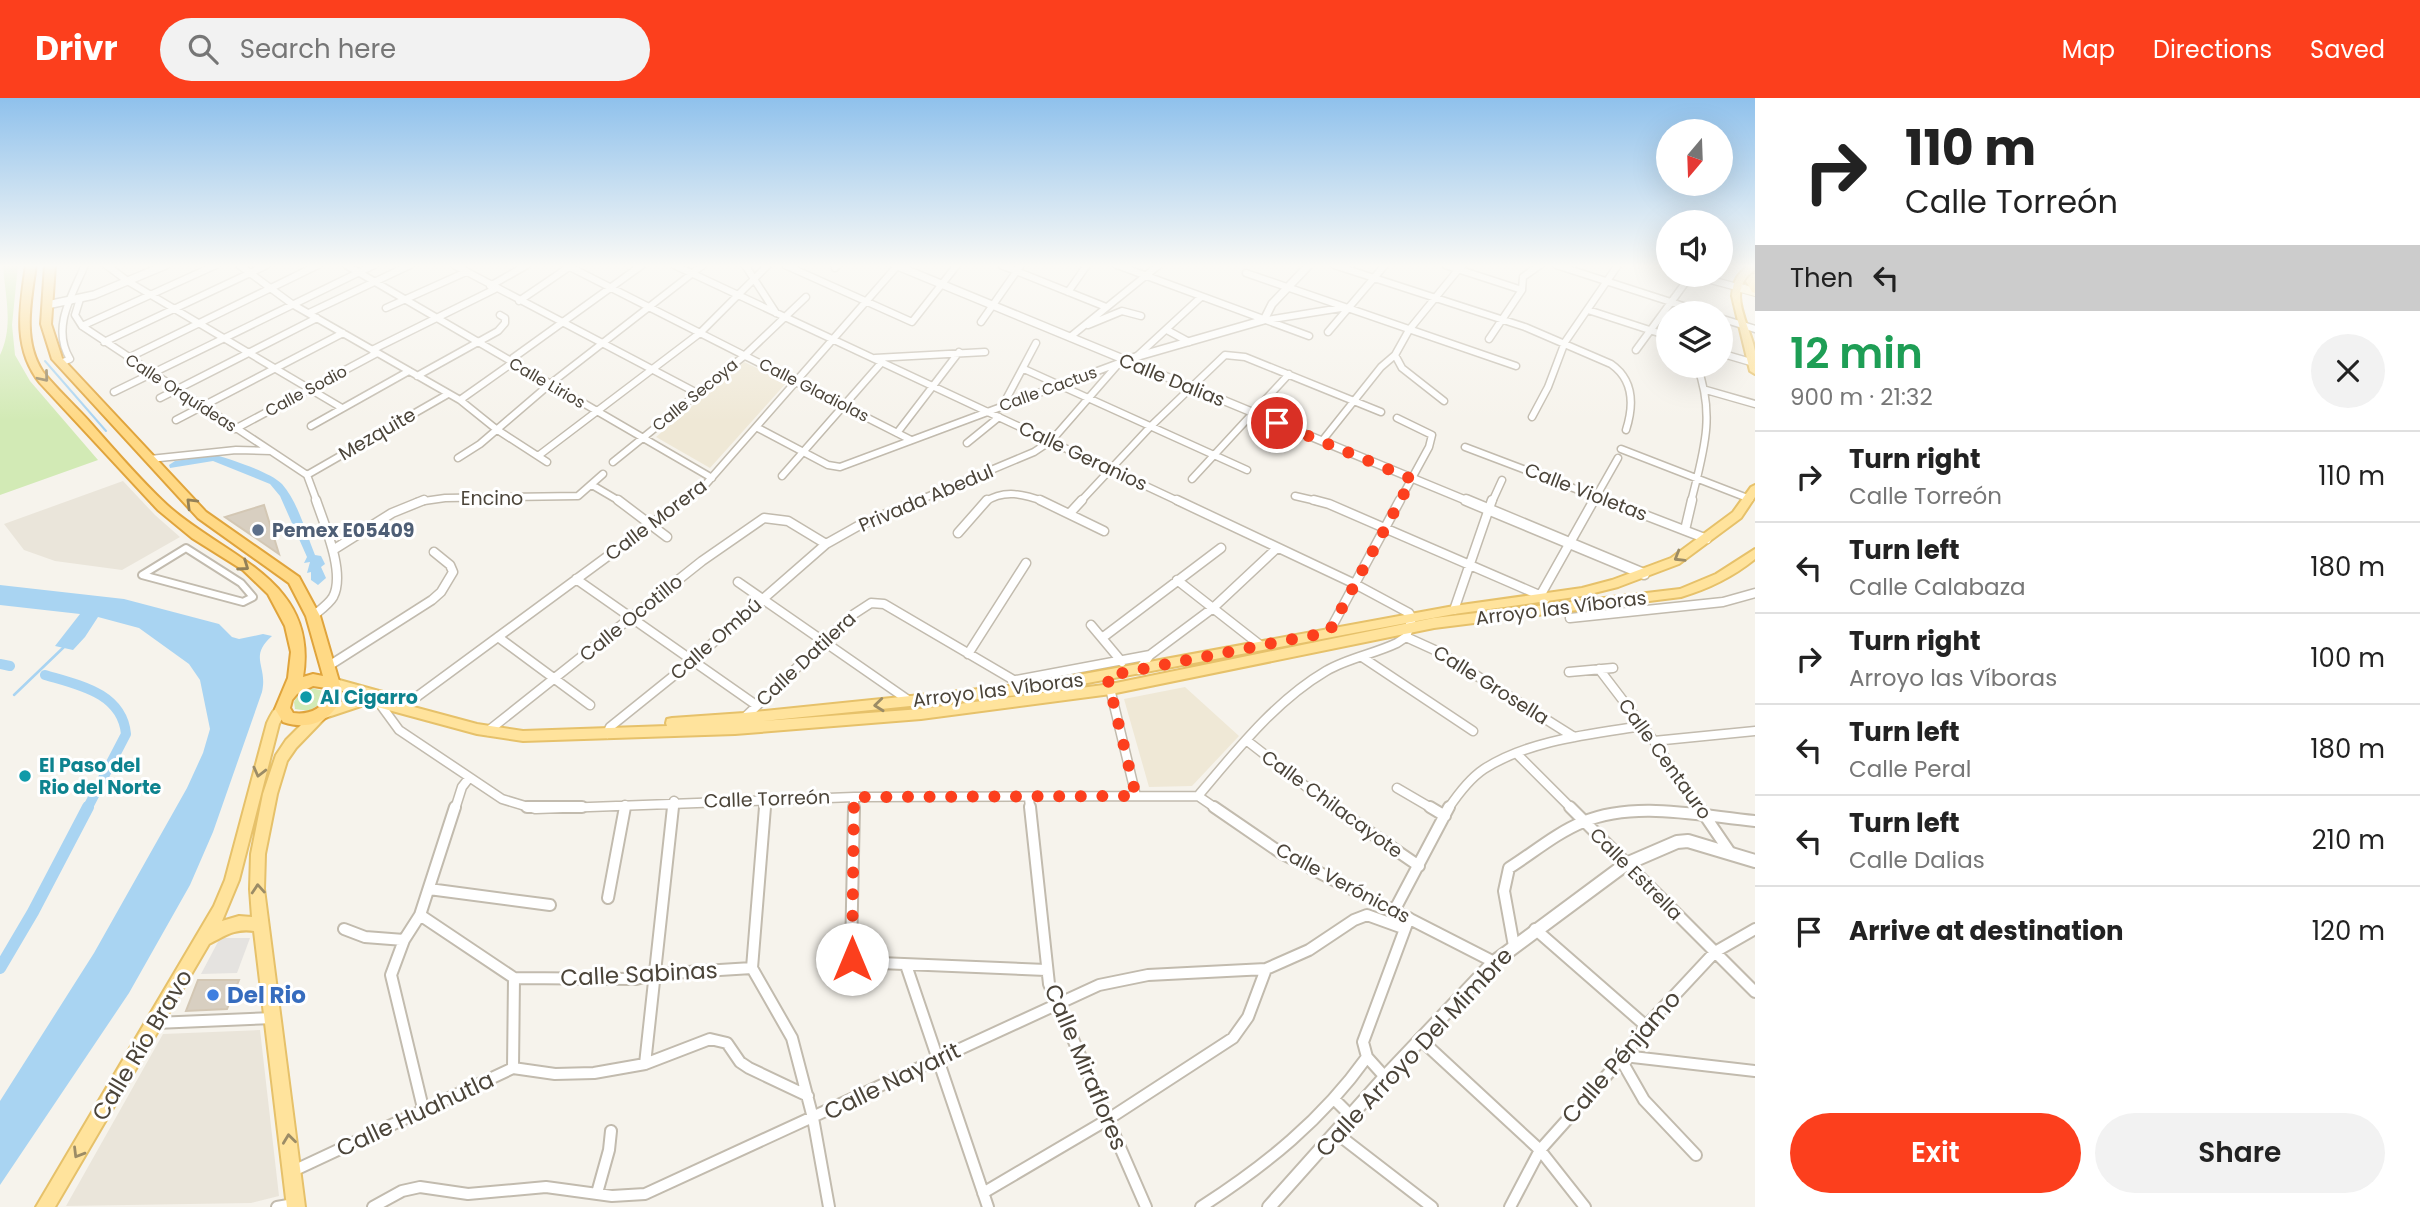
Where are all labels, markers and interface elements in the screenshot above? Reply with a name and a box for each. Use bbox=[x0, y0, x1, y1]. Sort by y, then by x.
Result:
search box bbox=[160, 18, 650, 81]
text: Drivr bbox=[35, 25, 118, 72]
icon: search bbox=[184, 30, 222, 68]
text: Search here bbox=[240, 31, 396, 67]
text: Map bbox=[2062, 33, 2115, 66]
text: Directions bbox=[2153, 33, 2272, 66]
text: Saved bbox=[2310, 33, 2385, 66]
text: 110 m bbox=[1905, 114, 2036, 182]
north arrow bbox=[1656, 119, 1732, 196]
map controls bbox=[1656, 119, 1733, 378]
icon: right bbox=[1790, 126, 1881, 217]
text: Calle Torreón bbox=[1905, 179, 2118, 224]
button: sound bbox=[1656, 210, 1733, 287]
icon: left bbox=[1867, 259, 1905, 297]
text: Then bbox=[1790, 260, 1853, 296]
button: layers bbox=[1656, 301, 1733, 378]
text: 12 min bbox=[1790, 324, 1923, 383]
button: close bbox=[2311, 334, 2385, 408]
street label: Calle Dalias bbox=[1115, 346, 1229, 414]
street label: Calle Orquídeas bbox=[121, 348, 241, 438]
street label: Calle Lirios bbox=[505, 352, 589, 414]
street label: Calle Gladiolas bbox=[755, 352, 873, 428]
street label: Calle Secoya bbox=[647, 353, 743, 437]
street label: Calle Sodio bbox=[261, 360, 351, 422]
street label: Calle Cactus bbox=[996, 361, 1100, 417]
one-way arrow bbox=[36, 369, 48, 382]
text: 900 m · 21:32 bbox=[1790, 381, 1933, 413]
pin bbox=[1247, 393, 1307, 453]
street label: Mezquite bbox=[333, 401, 421, 467]
icon: arrive bbox=[1258, 404, 1296, 442]
street label: Calle Geranios bbox=[1014, 414, 1152, 498]
text: Turn right bbox=[1849, 441, 1981, 477]
street label: Calle Violetas bbox=[1521, 456, 1651, 528]
street label: Privada Abedul bbox=[854, 457, 998, 539]
icon: right bbox=[1790, 458, 1828, 496]
text: 110 m bbox=[2318, 458, 2385, 494]
street label: Calle Morera bbox=[600, 473, 712, 567]
text: Calle Torreón bbox=[1849, 480, 2002, 512]
street label: Encino bbox=[461, 485, 523, 512]
one-way arrow bbox=[186, 498, 199, 511]
place label: Pemex E05409 bbox=[272, 517, 415, 544]
marker: Pemex E05409 bbox=[250, 522, 266, 538]
text: Turn left bbox=[1849, 532, 1960, 568]
one-way arrow bbox=[1673, 549, 1686, 562]
icon: left bbox=[1790, 549, 1828, 587]
text: 180 m bbox=[2310, 549, 2385, 585]
one-way arrow bbox=[236, 558, 249, 570]
street label: Calle Ocotillo bbox=[574, 568, 688, 668]
text: Calle Calabaza bbox=[1849, 571, 2026, 603]
street label: Arroyo las Víboras bbox=[1474, 584, 1648, 632]
street label: Calle Ombú bbox=[664, 592, 768, 686]
street label: Calle Datilera bbox=[750, 605, 862, 713]
text: Turn right bbox=[1849, 623, 1981, 659]
street label: Calle Grosella bbox=[1428, 639, 1554, 731]
icon: right bbox=[1790, 640, 1828, 678]
text: 100 m bbox=[2310, 640, 2385, 676]
text: Arroyo las Víboras bbox=[1849, 662, 2057, 694]
street label: Arroyo las Víboras bbox=[911, 666, 1085, 714]
place label: Al Cigarro bbox=[320, 684, 418, 711]
marker: Al Cigarro bbox=[298, 689, 314, 705]
street label: Calle Centauro bbox=[1612, 693, 1718, 825]
one-way arrow bbox=[874, 697, 885, 712]
text: Turn left bbox=[1849, 714, 1960, 750]
icon: left bbox=[1790, 731, 1828, 769]
text: 180 m bbox=[2310, 731, 2385, 767]
street label: Calle Chilacayote bbox=[1256, 744, 1408, 864]
place label: El Paso del Rio del Norte bbox=[39, 752, 162, 801]
text: Calle Peral bbox=[1849, 753, 1971, 785]
one-way arrow bbox=[253, 766, 267, 778]
marker: El Paso del Rio del Norte bbox=[17, 768, 33, 784]
street label: Calle Torreón bbox=[703, 783, 831, 815]
text: Turn left bbox=[1849, 805, 1960, 841]
street label: Calle Estrella bbox=[1584, 822, 1688, 926]
icon: left bbox=[1790, 822, 1828, 860]
text: 210 m bbox=[2312, 822, 2385, 858]
street label: Calle Verónicas bbox=[1271, 836, 1415, 930]
text: Calle Dalias bbox=[1849, 844, 1985, 876]
one-way arrow bbox=[251, 883, 266, 894]
icon: arrive bbox=[1790, 913, 1828, 951]
text: Arrive at destination bbox=[1849, 913, 2124, 949]
text: 120 m bbox=[2312, 913, 2385, 949]
position arrow bbox=[815, 922, 889, 996]
street label: Calle Arroyo Del Mimbre bbox=[1308, 940, 1520, 1164]
street label: Calle Sabinas bbox=[559, 954, 719, 994]
street label: Calle Río Bravo bbox=[84, 963, 200, 1127]
place label: Del Rio bbox=[227, 979, 306, 1011]
street label: Calle Miraflores bbox=[1037, 979, 1135, 1155]
street label: Calle Pénjamo bbox=[1554, 983, 1688, 1131]
marker: Del Rio bbox=[205, 987, 221, 1003]
street label: Calle Nayarit bbox=[819, 1034, 965, 1128]
street label: Calle Huahutla bbox=[331, 1064, 499, 1164]
button: Exit bbox=[1790, 1113, 2081, 1193]
button: Share bbox=[2095, 1113, 2385, 1193]
one-way arrow bbox=[281, 1133, 296, 1145]
one-way arrow bbox=[73, 1145, 86, 1158]

